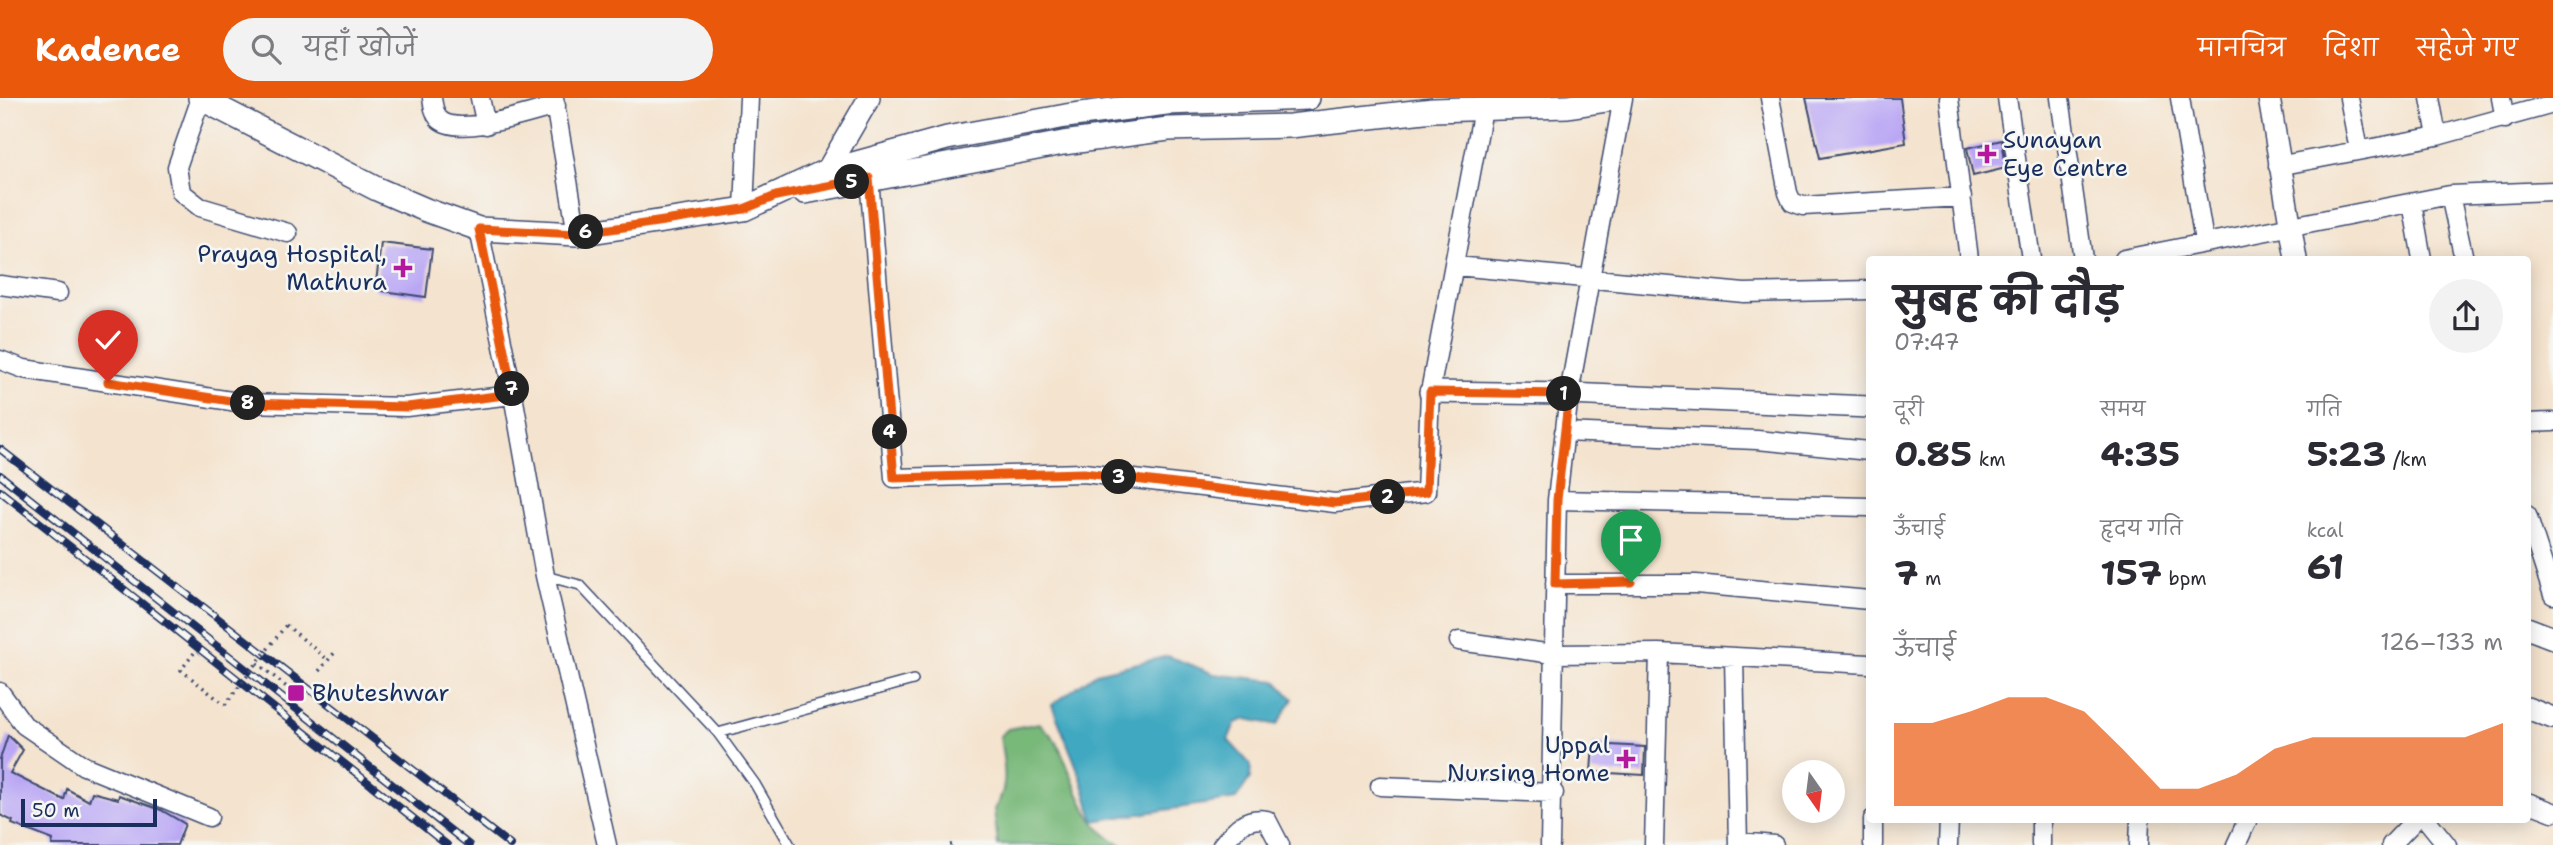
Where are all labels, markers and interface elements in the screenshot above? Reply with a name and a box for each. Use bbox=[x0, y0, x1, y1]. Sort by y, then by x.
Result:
search box bbox=[223, 18, 713, 81]
text: Kadence bbox=[35, 27, 181, 72]
text: यहाँ खोजें bbox=[303, 29, 417, 64]
icon: search bbox=[247, 30, 285, 68]
text: मानचित्र bbox=[2198, 32, 2286, 64]
text: दिशा bbox=[2324, 32, 2378, 64]
text: सहेजे गए bbox=[2416, 32, 2518, 64]
place label: Sunayan Eye Centre bbox=[2003, 124, 2128, 184]
marker: Sunayan Eye Centre bbox=[1977, 144, 1997, 164]
pin: 5 bbox=[834, 164, 870, 200]
text: 5 bbox=[846, 169, 857, 194]
pin: 6 bbox=[568, 214, 604, 250]
text: 6 bbox=[579, 219, 592, 244]
place label: Prayag Hospital, Mathura bbox=[197, 238, 387, 298]
marker: Prayag Hospital, Mathura bbox=[393, 258, 413, 278]
text: सुबह की दौड़ bbox=[1894, 275, 2121, 326]
button: share bbox=[2429, 279, 2503, 353]
pin bbox=[78, 310, 138, 382]
icon: check bbox=[89, 321, 127, 359]
text: 07:47 bbox=[1894, 327, 1960, 357]
pin: 7 bbox=[494, 372, 530, 406]
text: 7 bbox=[505, 376, 518, 401]
pin: 1 bbox=[1546, 376, 1582, 412]
text: 1 bbox=[1559, 381, 1568, 406]
pin: 8 bbox=[230, 386, 266, 420]
text: 8 bbox=[241, 390, 254, 415]
text: दूरी bbox=[1894, 397, 1924, 422]
text: समय bbox=[2100, 397, 2146, 422]
text: गति bbox=[2307, 397, 2341, 422]
pin: 4 bbox=[872, 414, 908, 450]
text: 4 bbox=[883, 419, 896, 444]
text: 0.85 bbox=[1894, 430, 1972, 477]
text: 4:35 bbox=[2100, 430, 2180, 477]
text: 5:23 bbox=[2307, 430, 2386, 477]
text: km bbox=[1972, 447, 2006, 472]
text: /km bbox=[2386, 447, 2427, 472]
pin: 3 bbox=[1102, 460, 1136, 494]
text: 3 bbox=[1112, 464, 1125, 489]
pin: 2 bbox=[1370, 480, 1406, 514]
text: 2 bbox=[1381, 484, 1394, 509]
pin bbox=[1601, 510, 1661, 582]
text: ऊँचाई bbox=[1894, 516, 1945, 541]
text: हृदय गति bbox=[2100, 516, 2183, 541]
text: kcal bbox=[2307, 518, 2344, 543]
icon: arrive bbox=[1612, 521, 1650, 559]
text: 61 bbox=[2307, 543, 2344, 590]
text: 7 bbox=[1894, 549, 1919, 596]
text: 157 bbox=[2100, 549, 2162, 596]
text: m bbox=[1919, 566, 1941, 591]
text: bpm bbox=[2162, 566, 2207, 591]
text: 126–133 m bbox=[2380, 627, 2503, 657]
text: ऊँचाई bbox=[1894, 633, 1956, 663]
place label: Bhuteshwar bbox=[312, 677, 450, 709]
marker: Bhuteshwar bbox=[286, 683, 306, 703]
place label: Uppal Nursing Home bbox=[1447, 729, 1611, 789]
marker: Uppal Nursing Home bbox=[1616, 749, 1636, 769]
north arrow bbox=[1782, 760, 1844, 822]
map controls bbox=[1782, 760, 1845, 823]
scale bar bbox=[21, 796, 158, 828]
text: 50 m bbox=[32, 798, 80, 823]

